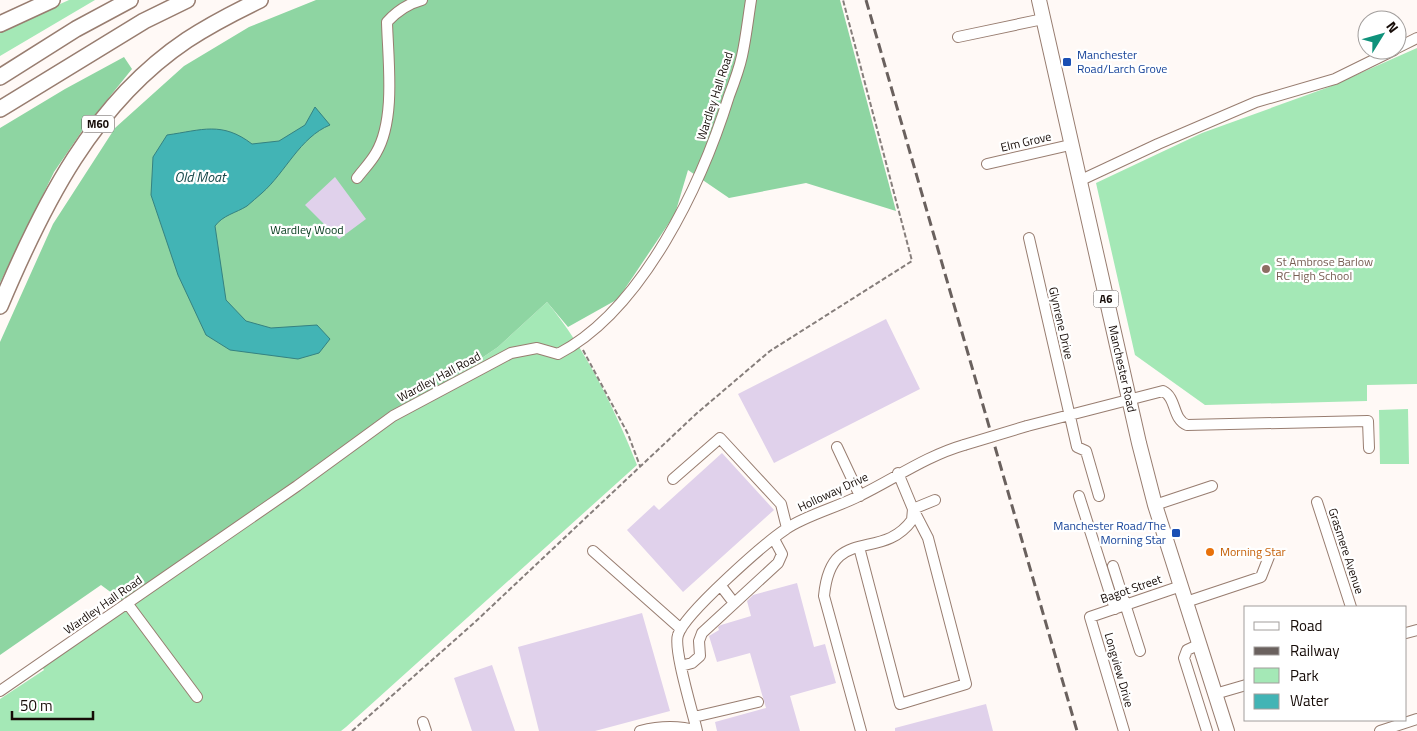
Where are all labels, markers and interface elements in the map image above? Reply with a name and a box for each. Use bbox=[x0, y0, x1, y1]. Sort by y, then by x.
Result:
north arrow bbox=[1357, 10, 1407, 60]
text: N bbox=[1381, 17, 1404, 37]
place label: Manchester Road/Larch Grove bbox=[1077, 45, 1167, 78]
street label: Wardley Hall Road bbox=[691, 49, 738, 143]
marker: Manchester Road/Larch Grove bbox=[1061, 56, 1073, 68]
road number: M60 bbox=[82, 116, 114, 132]
street label: Elm Grove bbox=[999, 126, 1053, 157]
water label: Old Moat bbox=[174, 166, 227, 187]
park label: Wardley Wood bbox=[270, 220, 344, 239]
place label: St Ambrose Barlow RC High School bbox=[1276, 252, 1373, 285]
marker: St Ambrose Barlow RC High School bbox=[1260, 263, 1272, 275]
street label: Glynrene Drive bbox=[1044, 285, 1079, 361]
road number: A6 bbox=[1094, 290, 1118, 308]
street label: Manchester Road bbox=[1104, 323, 1142, 414]
street label: Wardley Hall Road bbox=[394, 347, 484, 407]
street label: Holloway Drive bbox=[794, 467, 871, 516]
street label: Grasmere Avenue bbox=[1324, 505, 1369, 596]
place label: Manchester Road/The Morning Star bbox=[1053, 516, 1166, 549]
marker: Manchester Road/The Morning Star bbox=[1170, 527, 1182, 539]
place label: Morning Star bbox=[1220, 542, 1286, 561]
marker: Morning Star bbox=[1204, 546, 1216, 558]
street label: Bagot Street bbox=[1098, 569, 1165, 608]
street label: Wardley Hall Road bbox=[59, 570, 146, 639]
legend bbox=[1244, 606, 1407, 721]
text: Road bbox=[1290, 614, 1322, 637]
street label: Longview Drive bbox=[1100, 630, 1139, 710]
text: Railway bbox=[1290, 639, 1340, 662]
text: Park bbox=[1290, 664, 1319, 687]
scale bar bbox=[12, 688, 94, 720]
text: Water bbox=[1290, 689, 1329, 712]
text: 50 m bbox=[20, 694, 53, 717]

